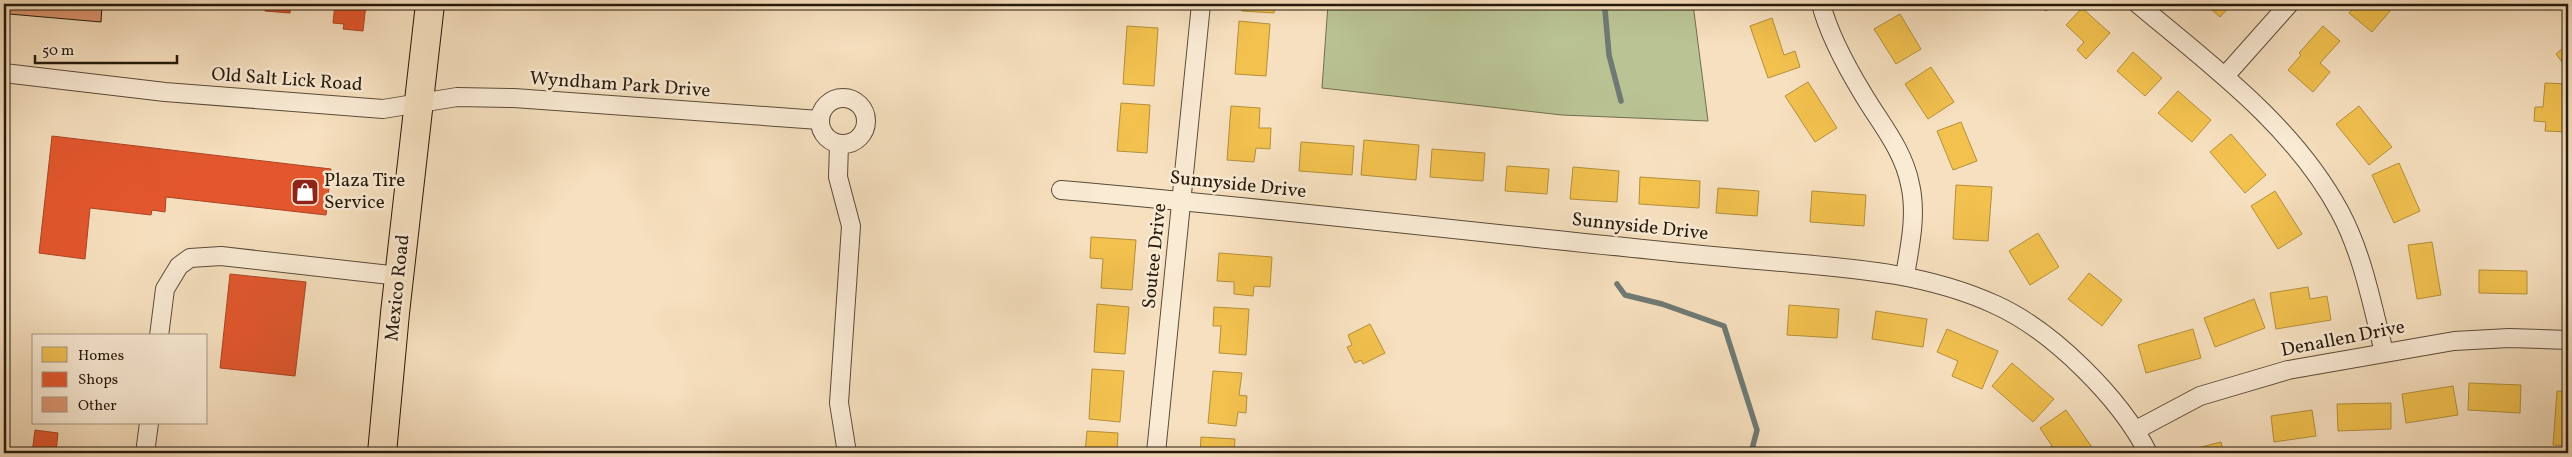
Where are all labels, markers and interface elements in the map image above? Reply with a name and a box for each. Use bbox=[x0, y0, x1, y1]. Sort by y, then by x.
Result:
scale bar bbox=[35, 32, 178, 64]
text: 50 m bbox=[42, 41, 74, 62]
street label: Old Salt Lick Road bbox=[210, 62, 364, 98]
street label: Wyndham Park Drive bbox=[529, 66, 711, 104]
street label: Sunnyside Drive bbox=[1168, 165, 1308, 205]
place label: Plaza Tire Service bbox=[324, 168, 405, 216]
shop icon: Plaza Tire Service bbox=[290, 177, 320, 207]
street label: Soutee Drive bbox=[1137, 202, 1173, 310]
street label: Sunnyside Drive bbox=[1570, 207, 1710, 247]
street label: Mexico Road bbox=[379, 233, 417, 343]
street label: Denallen Drive bbox=[2279, 314, 2407, 364]
legend bbox=[32, 334, 208, 424]
text: Homes bbox=[78, 346, 124, 367]
text: Shops bbox=[78, 370, 118, 391]
text: Other bbox=[78, 396, 117, 417]

